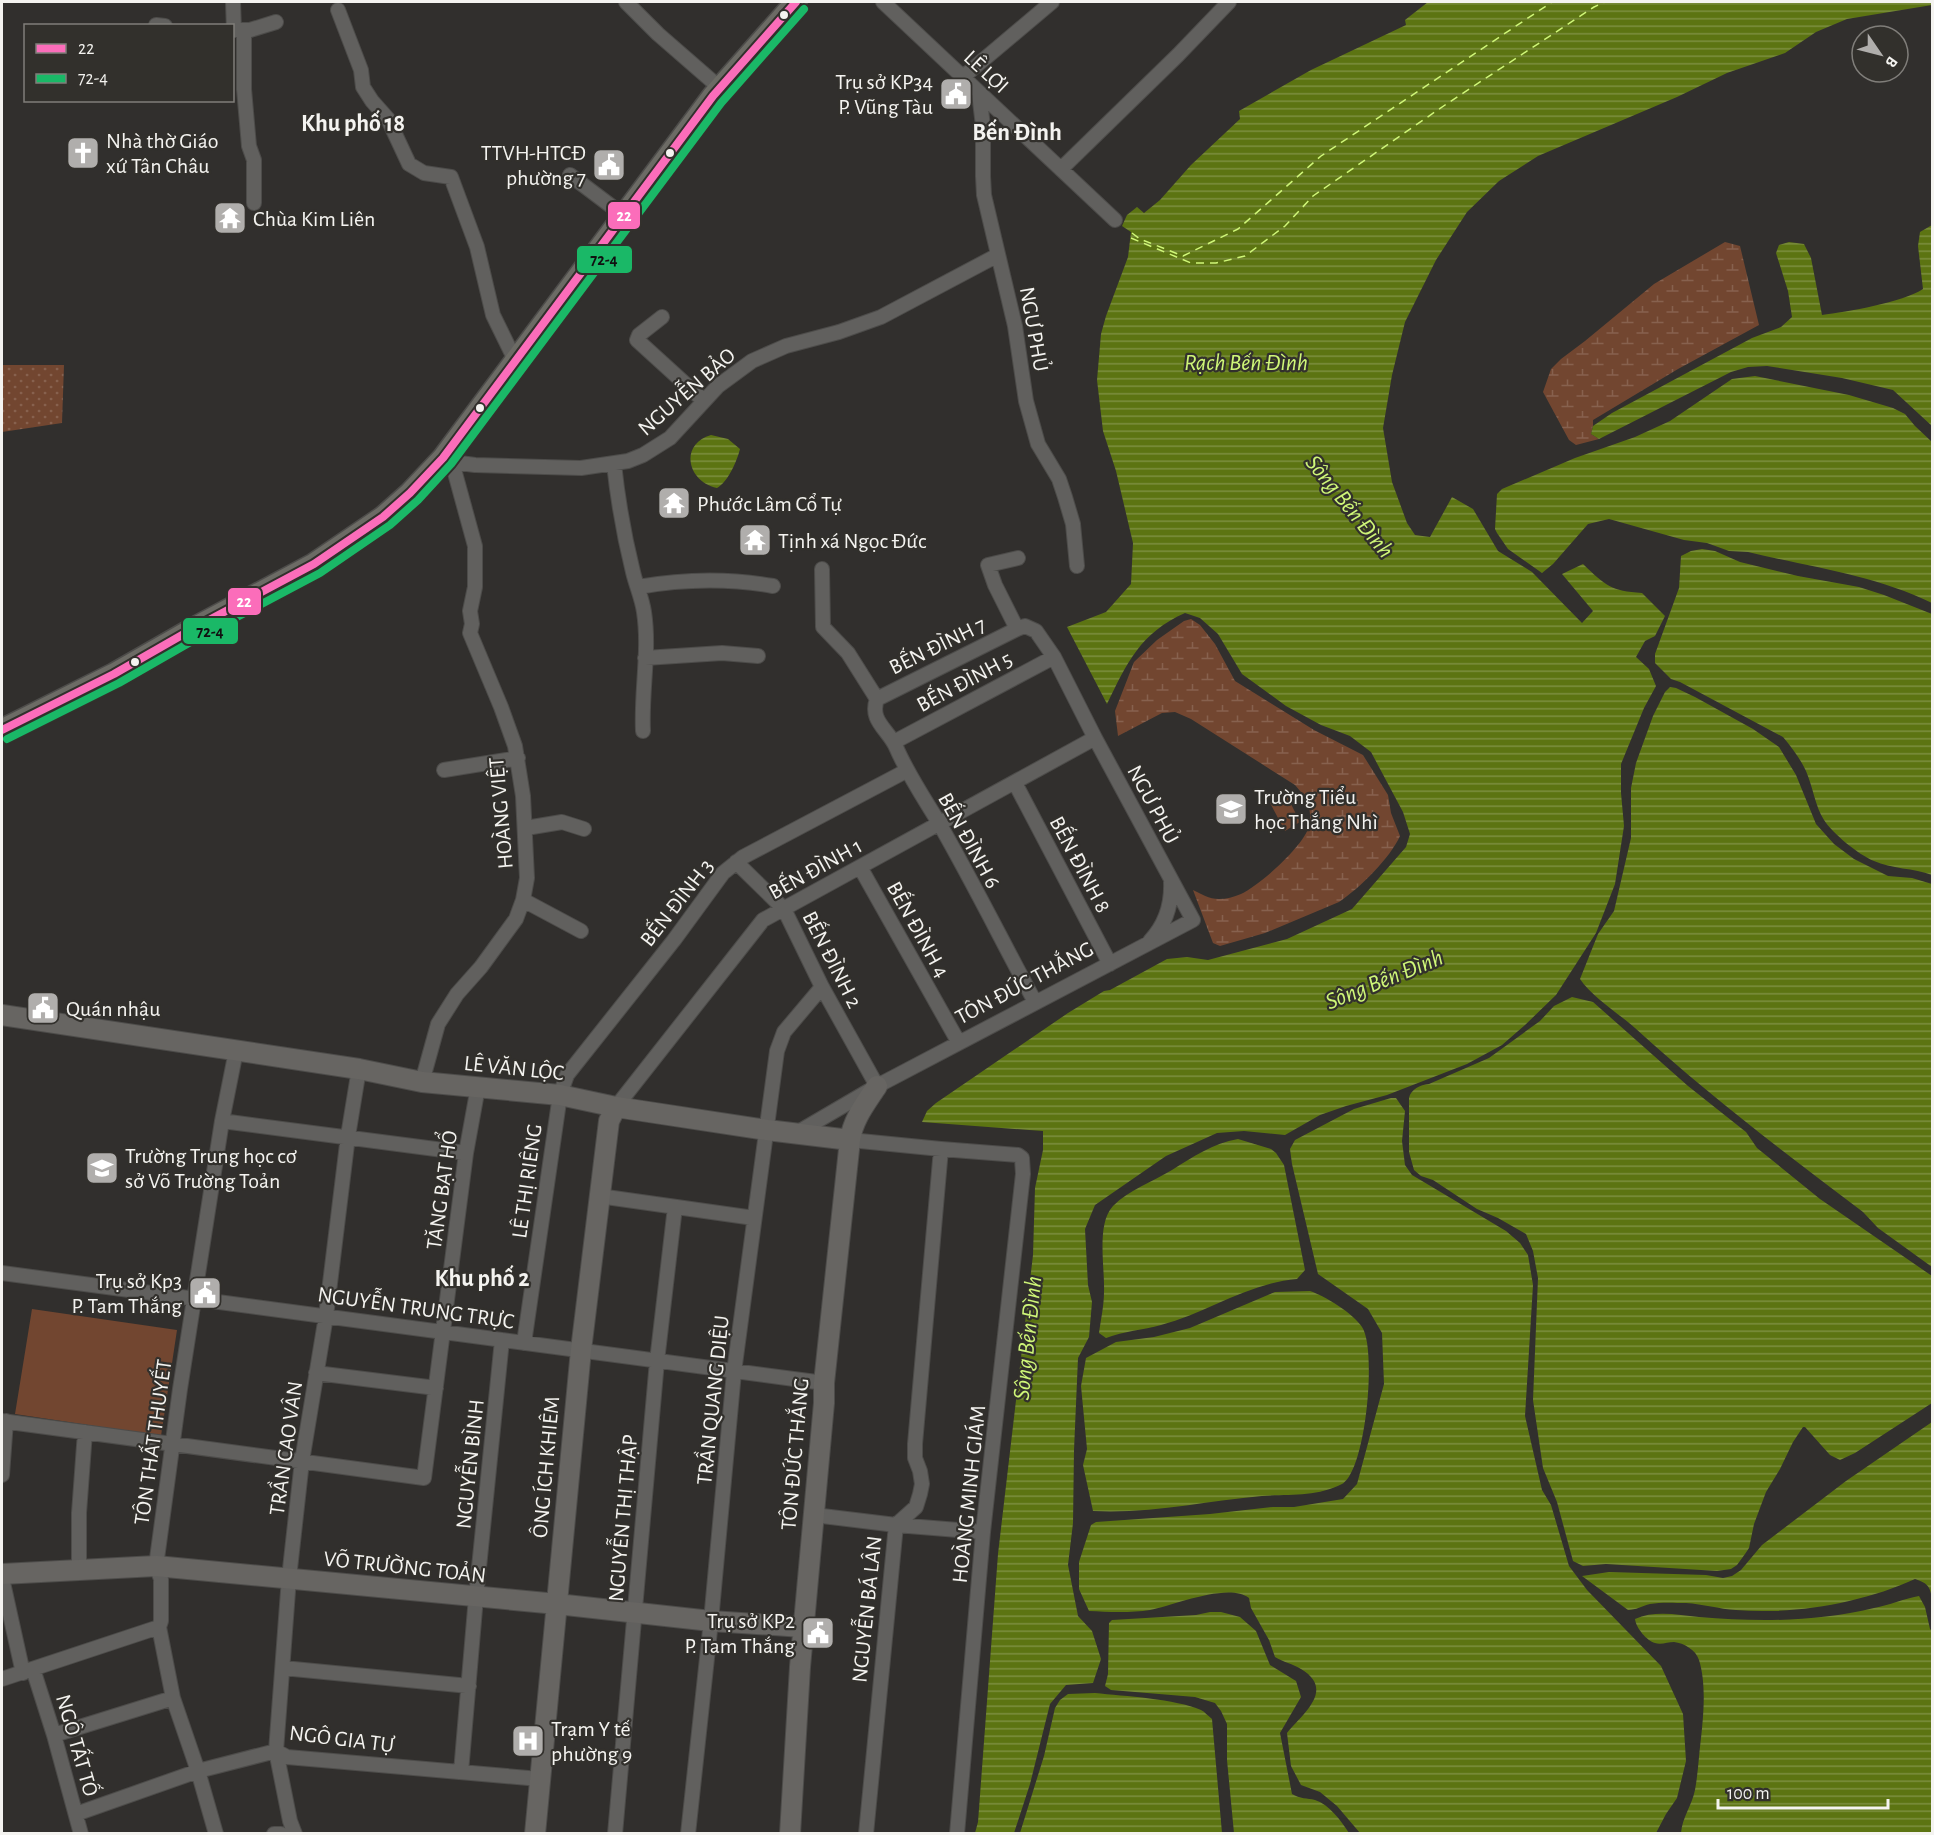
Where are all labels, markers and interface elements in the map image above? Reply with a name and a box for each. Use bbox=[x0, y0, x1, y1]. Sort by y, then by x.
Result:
unlabelled marker bbox=[778, 9, 790, 21]
legend bbox=[24, 24, 234, 102]
north arrow bbox=[1850, 24, 1910, 84]
text: 22 bbox=[78, 40, 94, 58]
street label: LÊ LỢI bbox=[960, 45, 1013, 97]
text: B bbox=[1882, 54, 1901, 70]
text: 72-4 bbox=[78, 70, 108, 88]
place label: Trụ sở KP34 P. Vũng Tàu bbox=[835, 71, 933, 118]
public building icon: Trụ sở KP34 P. Vũng Tàu bbox=[938, 76, 974, 112]
district label: Khu phố 18 bbox=[301, 110, 405, 136]
district label: Bến Đình bbox=[972, 119, 1062, 145]
place label: Nhà thờ Giáo xứ Tân Châu bbox=[106, 130, 219, 177]
church icon: Nhà thờ Giáo xứ Tân Châu bbox=[65, 135, 101, 171]
place label: TTVH-HTCĐ phường 7 bbox=[481, 142, 586, 189]
public building icon: TTVH-HTCĐ phường 7 bbox=[591, 147, 627, 183]
unlabelled marker bbox=[664, 147, 676, 159]
temple icon: Chùa Kim Liên bbox=[212, 200, 248, 236]
line badge: 22 bbox=[607, 201, 641, 230]
place label: Chùa Kim Liên bbox=[253, 208, 375, 230]
text: 22 bbox=[616, 208, 632, 224]
line badge: 72-4 bbox=[576, 245, 633, 274]
text: 72-4 bbox=[590, 252, 618, 268]
street label: NGƯ PHỦ bbox=[1016, 285, 1053, 373]
street label: NGUYỄN BẢO bbox=[631, 341, 739, 440]
water label: Rạch Bến Đình bbox=[1184, 351, 1308, 375]
unlabelled marker bbox=[474, 402, 486, 414]
water label: Sông Bến Đình bbox=[1301, 451, 1398, 563]
temple icon: Phước Lâm Cổ Tự bbox=[656, 485, 692, 521]
place label: Phước Lâm Cổ Tự bbox=[697, 493, 842, 515]
temple icon: Tịnh xá Ngọc Đức bbox=[737, 522, 773, 558]
place label: Tịnh xá Ngọc Đức bbox=[778, 530, 927, 552]
line badge: 22 bbox=[227, 587, 262, 616]
text: 22 bbox=[236, 594, 252, 610]
street label: BẾN ĐÌNH 7 bbox=[884, 610, 989, 679]
line badge: 72-4 bbox=[182, 617, 239, 645]
text: 72-4 bbox=[196, 624, 224, 640]
street label: BẾN ĐÌNH 5 bbox=[912, 645, 1016, 716]
unlabelled marker bbox=[129, 656, 141, 668]
street label: HOÀNG VIỆT bbox=[484, 756, 517, 870]
street label: NGƯ PHỦ bbox=[1123, 761, 1184, 847]
place label: Trường Tiểu học Thắng Nhì bbox=[1254, 786, 1378, 833]
street label: BẾN ĐÌNH 6 bbox=[934, 787, 1007, 892]
school or university icon: Trường Tiểu học Thắng Nhì bbox=[1213, 791, 1249, 827]
street label: BẾN ĐÌNH 8 bbox=[1046, 811, 1117, 916]
street label: BẾN ĐÌNH 1 bbox=[764, 832, 866, 903]
street label: BẾN ĐÌNH 3 bbox=[634, 853, 718, 951]
street label: BẾN ĐÌNH 4 bbox=[883, 876, 956, 981]
street label: BẾN ĐÌNH 2 bbox=[798, 906, 869, 1011]
street label: TÔN ĐỨC THẮNG bbox=[950, 935, 1097, 1028]
water label: Sông Bến Đình bbox=[1322, 945, 1447, 1014]
public building icon: Quán nhậu bbox=[25, 990, 61, 1026]
place label: Quán nhậu bbox=[66, 998, 160, 1020]
street label: LÊ VĂN LỘC bbox=[463, 1051, 565, 1084]
street label: LÊ THỊ RIÊNG bbox=[507, 1122, 546, 1240]
street label: TĂNG BẠT HỔ bbox=[419, 1129, 461, 1251]
place label: Trường Trung học cơ sở Võ Trường Toản bbox=[125, 1145, 297, 1192]
school or university icon: Trường Trung học cơ sở Võ Trường Toản bbox=[84, 1150, 120, 1186]
district label: Khu phố 2 bbox=[435, 1265, 529, 1291]
place label: Trụ sở Kp3 P. Tam Thắng bbox=[71, 1270, 182, 1317]
public building icon: Trụ sở Kp3 P. Tam Thắng bbox=[187, 1275, 223, 1311]
water label: Sông Bến Đình bbox=[1010, 1275, 1046, 1401]
street label: NGUYỄN TRUNG TRỰC bbox=[316, 1279, 516, 1333]
street label: TRẦN QUANG DIỆU bbox=[690, 1314, 733, 1486]
street label: TÔN THẤT THUYẾT bbox=[128, 1357, 176, 1526]
street label: TÔN ĐỨC THẮNG bbox=[774, 1377, 813, 1531]
street label: TRẦN CAO VÂN bbox=[263, 1379, 306, 1517]
street label: ÔNG ÍCH KHIÊM bbox=[528, 1395, 563, 1539]
street label: NGUYỄN BÌNH bbox=[448, 1398, 488, 1530]
street label: HOÀNG MINH GIÁM bbox=[948, 1404, 989, 1584]
street label: NGUYỄN THỊ THẬP bbox=[601, 1433, 641, 1603]
street label: NGUYỄN BÁ LÂN bbox=[844, 1534, 886, 1684]
street label: VÕ TRƯỜNG TOẢN bbox=[322, 1547, 487, 1586]
place label: Trụ sở KP2 P. Tam Thắng bbox=[684, 1610, 795, 1657]
public building icon: Trụ sở KP2 P. Tam Thắng bbox=[800, 1615, 836, 1651]
street label: NGÔ TẤT TỐ bbox=[52, 1691, 105, 1799]
place label: Trạm Y tế phường 9 bbox=[551, 1718, 632, 1765]
street label: NGÔ GIA TỰ bbox=[288, 1721, 397, 1756]
hospital icon: Trạm Y tế phường 9 bbox=[510, 1723, 546, 1759]
scale bar bbox=[1718, 1772, 1888, 1810]
text: 100 m bbox=[1727, 1785, 1770, 1803]

